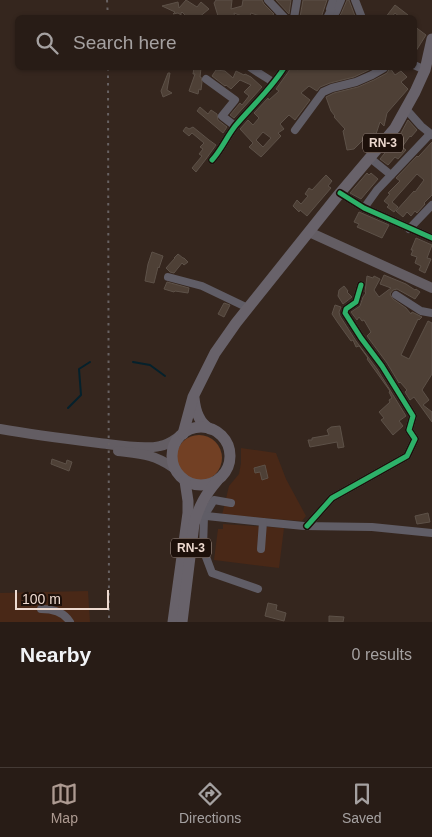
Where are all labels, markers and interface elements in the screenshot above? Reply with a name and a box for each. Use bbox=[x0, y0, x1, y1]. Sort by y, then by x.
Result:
search box bbox=[15, 15, 417, 70]
icon: search bbox=[33, 29, 61, 57]
text: Search here bbox=[73, 32, 177, 53]
road number: RN-3 bbox=[363, 134, 403, 152]
road number: RN-3 bbox=[171, 538, 211, 558]
scale bar bbox=[15, 587, 109, 610]
text: 100 m bbox=[22, 591, 61, 607]
text: Nearby bbox=[20, 643, 91, 666]
text: 0 results bbox=[352, 646, 412, 663]
tab: Map bbox=[50, 780, 78, 826]
tab: Directions bbox=[179, 780, 241, 826]
tab: Saved bbox=[342, 780, 382, 826]

